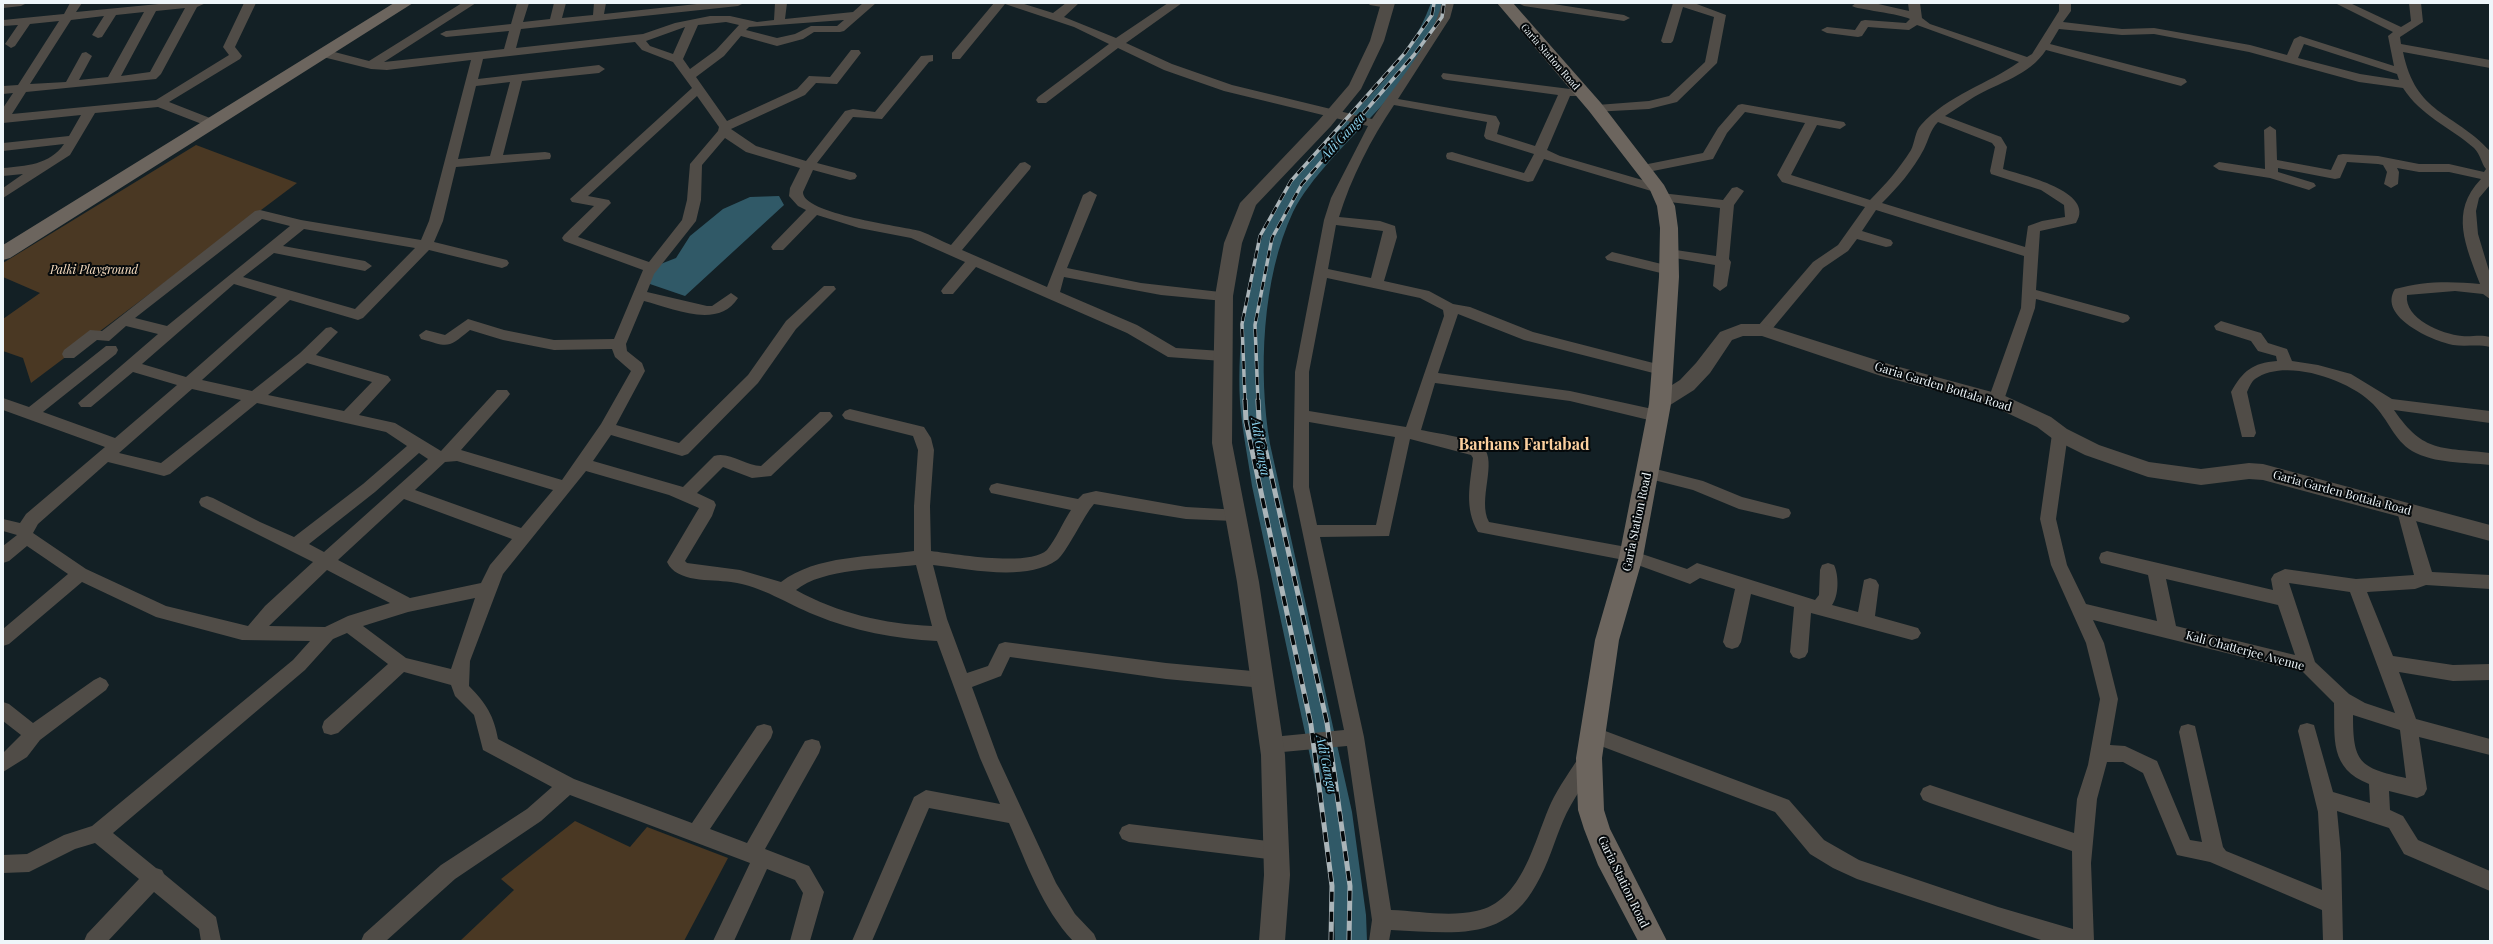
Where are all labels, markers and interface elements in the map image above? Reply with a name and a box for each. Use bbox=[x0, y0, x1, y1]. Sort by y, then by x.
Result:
street label: Garia Station Road bbox=[1518, 21, 1582, 93]
water label: Adi Ganga bbox=[1317, 110, 1369, 164]
park label: Palki Playground bbox=[50, 263, 138, 277]
street label: Garia Garden Bottala Road bbox=[1873, 359, 2013, 415]
water label: Adi Ganga bbox=[1247, 417, 1273, 477]
district label: Barhans Fartabad bbox=[1458, 435, 1590, 455]
street label: Garia Garden Bottala Road bbox=[2271, 468, 2413, 518]
street label: Garia Station Road bbox=[1619, 471, 1655, 573]
street label: Kali Chatterjee Avenue bbox=[2184, 628, 2306, 674]
water label: Adi Ganga bbox=[1312, 734, 1340, 794]
street label: Garia Station Road bbox=[1594, 834, 1652, 930]

